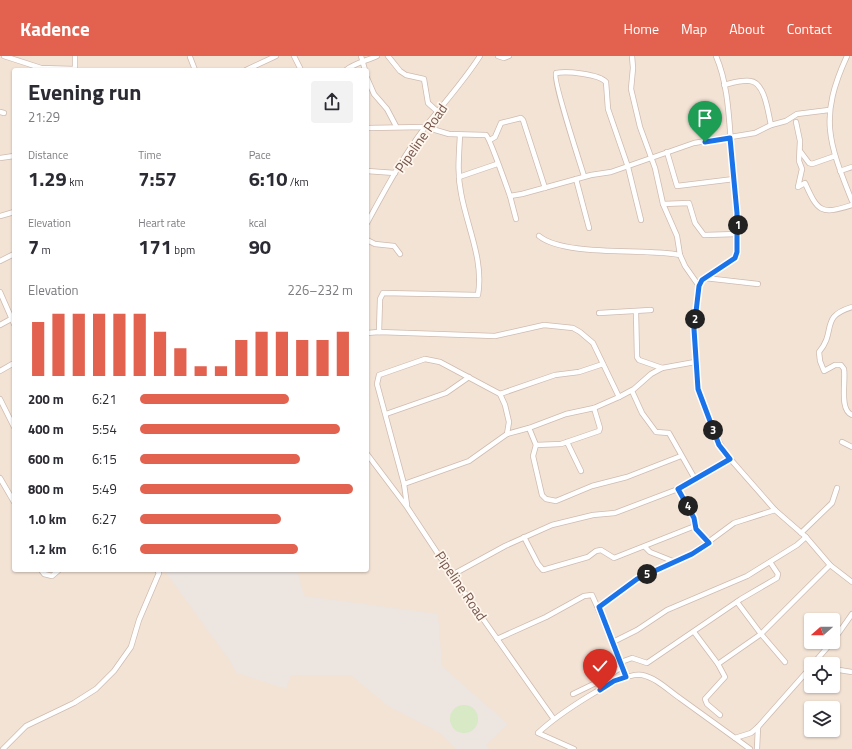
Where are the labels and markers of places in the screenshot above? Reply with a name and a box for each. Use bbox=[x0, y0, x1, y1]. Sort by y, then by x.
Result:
pin bbox=[688, 101, 722, 142]
pin: 1 bbox=[728, 215, 748, 235]
pin: 2 bbox=[685, 309, 705, 329]
pin: 3 bbox=[703, 420, 723, 440]
pin: 4 bbox=[678, 496, 698, 516]
pin: 5 bbox=[637, 564, 657, 584]
pin bbox=[583, 649, 617, 690]

